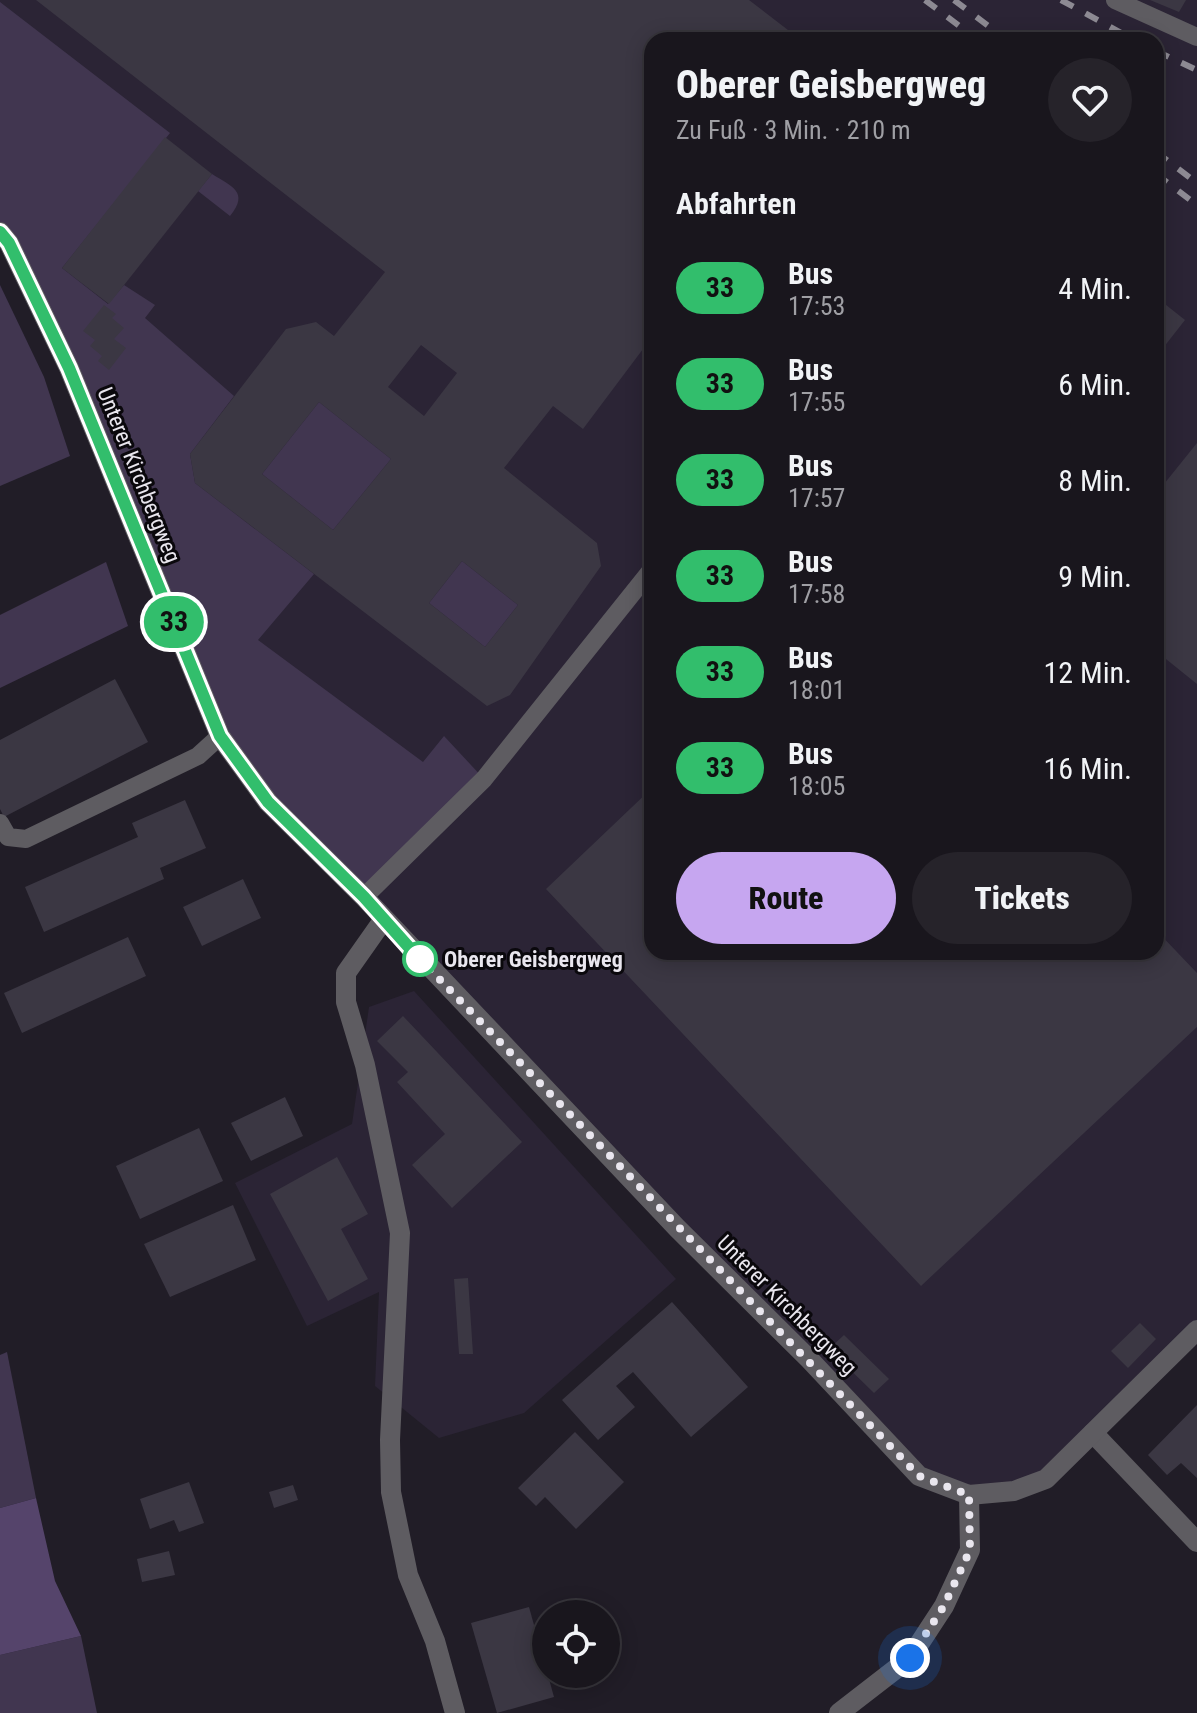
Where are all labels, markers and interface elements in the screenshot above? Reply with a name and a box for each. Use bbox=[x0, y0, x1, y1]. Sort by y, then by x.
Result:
button: heart bbox=[1048, 58, 1132, 142]
text: Oberer Geisbergweg bbox=[676, 63, 986, 107]
text: Zu Fuß · 3 Min. · 210 m bbox=[676, 115, 911, 145]
text: Abfahrten bbox=[676, 186, 796, 221]
text: Bus bbox=[788, 256, 833, 291]
text: 33 bbox=[706, 271, 734, 304]
text: 4 Min. bbox=[1058, 271, 1132, 306]
text: 17:53 bbox=[788, 291, 845, 321]
text: Bus bbox=[788, 352, 833, 387]
text: 33 bbox=[706, 367, 734, 400]
text: 6 Min. bbox=[1058, 367, 1132, 402]
street label: Unterer Kirchbergweg bbox=[92, 384, 186, 566]
text: 17:55 bbox=[788, 387, 845, 417]
text: Bus bbox=[788, 448, 833, 483]
text: 33 bbox=[706, 463, 734, 496]
text: 8 Min. bbox=[1058, 463, 1132, 498]
text: 17:57 bbox=[788, 483, 845, 513]
text: Bus bbox=[788, 544, 833, 579]
text: 33 bbox=[706, 559, 734, 592]
text: 9 Min. bbox=[1058, 559, 1132, 594]
text: 17:58 bbox=[788, 579, 845, 609]
line badge: 33 bbox=[138, 596, 210, 648]
text: 33 bbox=[160, 605, 188, 638]
text: Bus bbox=[788, 640, 833, 675]
text: 33 bbox=[706, 655, 734, 688]
text: 12 Min. bbox=[1044, 655, 1132, 690]
text: 18:01 bbox=[788, 675, 845, 705]
text: Bus bbox=[788, 736, 833, 771]
text: 33 bbox=[706, 751, 734, 784]
text: 16 Min. bbox=[1044, 751, 1132, 786]
text: 18:05 bbox=[788, 771, 845, 801]
button: Route bbox=[676, 852, 896, 944]
button: Tickets bbox=[912, 852, 1132, 944]
marker: Oberer Geisbergweg bbox=[403, 942, 437, 976]
place label: Oberer Geisbergweg bbox=[444, 947, 623, 972]
street label: Unterer Kirchbergweg bbox=[712, 1230, 862, 1380]
map controls bbox=[532, 1600, 620, 1688]
button: locate bbox=[532, 1600, 620, 1688]
your location bbox=[890, 1638, 930, 1678]

